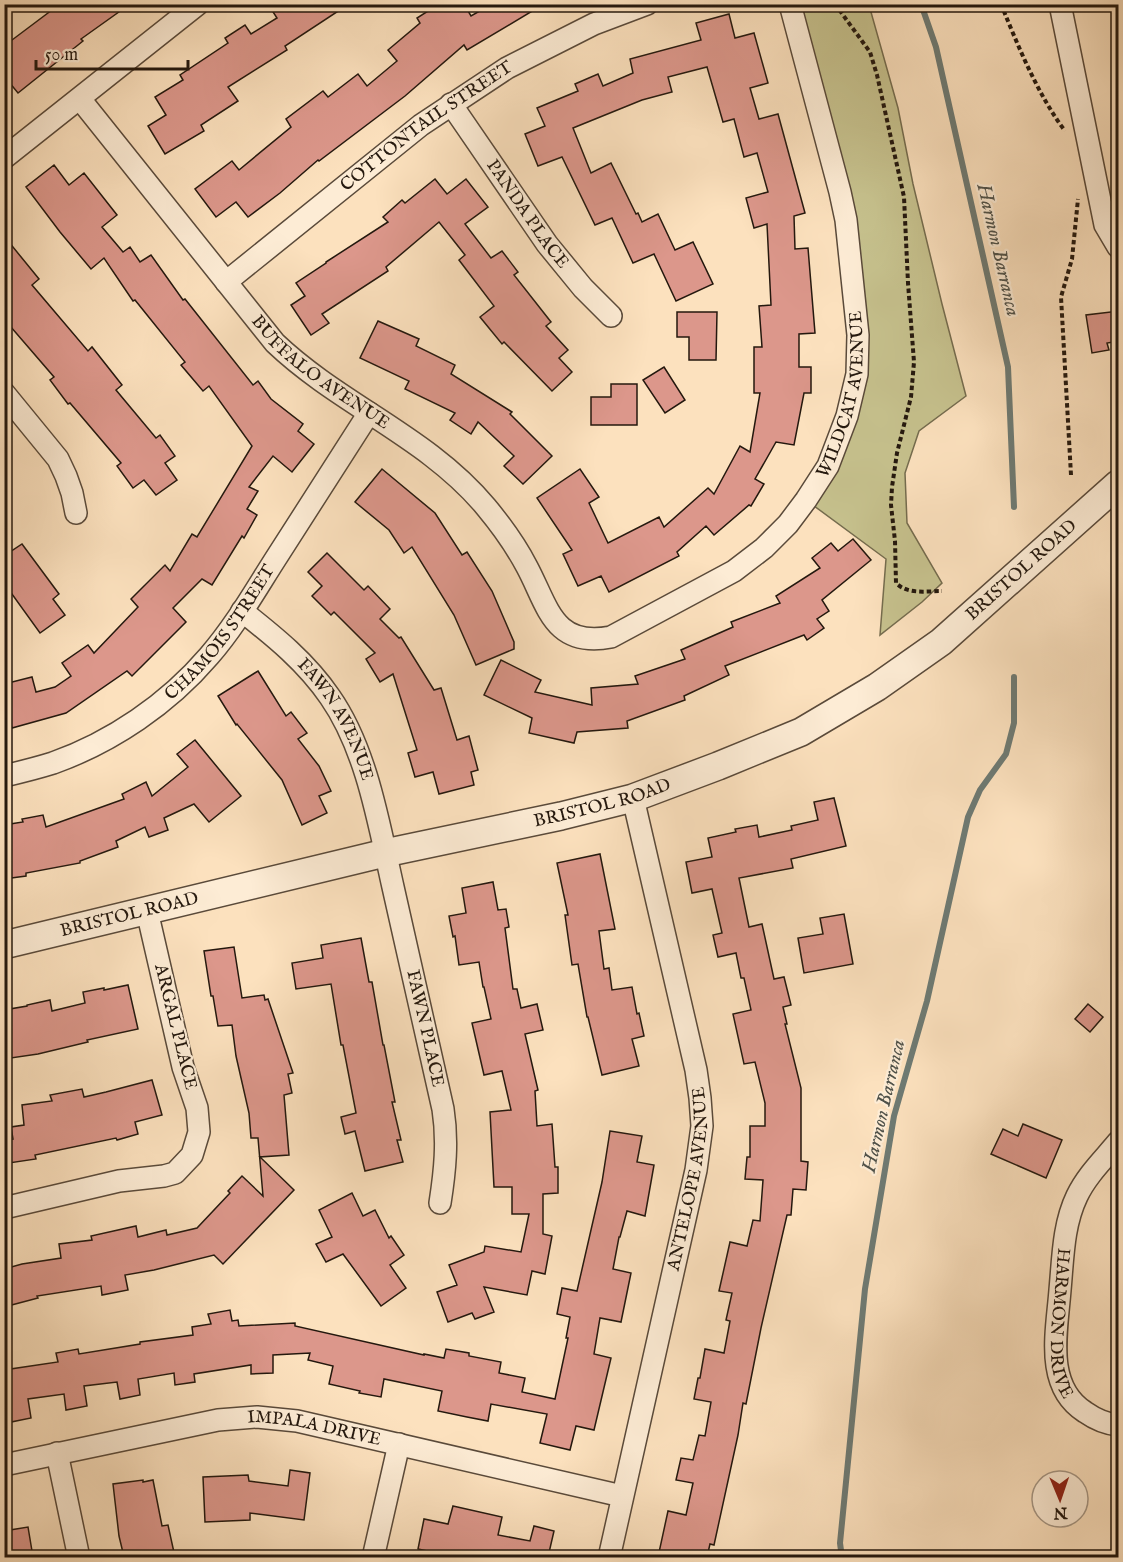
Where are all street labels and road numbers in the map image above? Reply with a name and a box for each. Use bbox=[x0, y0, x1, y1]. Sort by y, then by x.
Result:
street label: COTTONTAIL STREET bbox=[336, 56, 517, 197]
street label: PANDA PLACE bbox=[481, 155, 574, 273]
street label: WILDCAT AVENUE bbox=[811, 310, 870, 483]
street label: BUFFALO AVENUE bbox=[246, 311, 394, 435]
street label: BRISTOL ROAD bbox=[961, 514, 1082, 626]
street label: CHAMOIS STREET bbox=[160, 561, 280, 706]
street label: FAWN AVENUE bbox=[292, 653, 379, 783]
street label: BRISTOL ROAD bbox=[532, 773, 674, 833]
street label: BRISTOL ROAD bbox=[58, 887, 201, 942]
street label: ARGAL PLACE bbox=[148, 961, 202, 1092]
street label: FAWN PLACE bbox=[401, 968, 449, 1089]
street label: ANTELOPE AVENUE bbox=[662, 1085, 714, 1274]
street label: HARMON DRIVE bbox=[1044, 1247, 1079, 1403]
street label: IMPALA DRIVE bbox=[247, 1405, 383, 1451]

